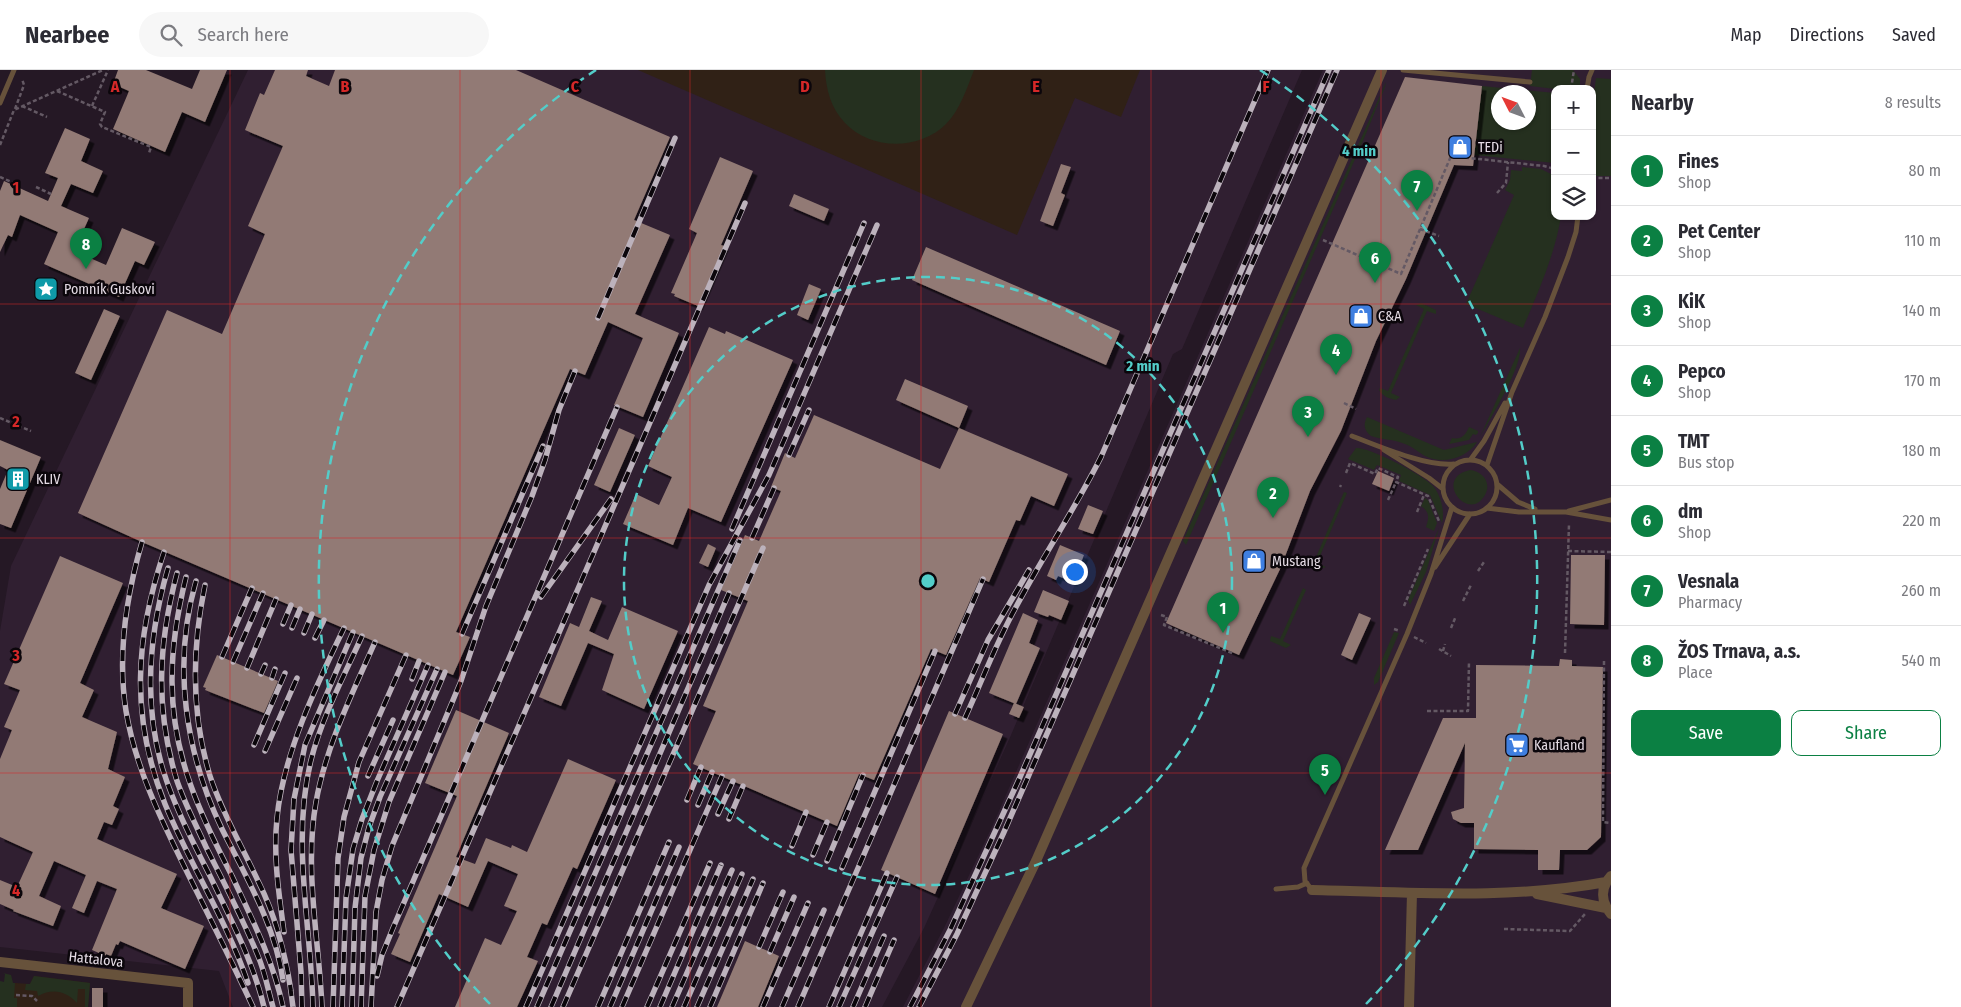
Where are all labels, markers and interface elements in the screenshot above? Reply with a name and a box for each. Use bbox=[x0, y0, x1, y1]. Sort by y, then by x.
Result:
search box bbox=[139, 12, 489, 57]
text: Nearbee bbox=[25, 21, 109, 49]
icon: search bbox=[157, 21, 185, 49]
text: Search here bbox=[197, 23, 289, 46]
text: Map bbox=[1730, 24, 1762, 46]
text: Directions bbox=[1790, 24, 1864, 46]
text: Saved bbox=[1892, 24, 1936, 46]
text: A bbox=[110, 77, 120, 96]
text: B bbox=[341, 77, 350, 96]
text: C bbox=[571, 77, 580, 96]
text: D bbox=[800, 77, 810, 96]
text: E bbox=[1032, 77, 1040, 96]
text: F bbox=[1262, 77, 1270, 96]
north arrow bbox=[1491, 85, 1536, 130]
map controls bbox=[1551, 85, 1596, 220]
button: + bbox=[1551, 85, 1596, 130]
text: Nearby bbox=[1631, 90, 1693, 116]
text: 8 results bbox=[1885, 93, 1941, 112]
button: − bbox=[1551, 130, 1596, 175]
shop icon: TEDi bbox=[1447, 134, 1473, 160]
place label: TEDi bbox=[1478, 139, 1503, 156]
text: 4 min bbox=[1342, 142, 1376, 160]
text: Fines bbox=[1678, 150, 1719, 173]
text: 1 bbox=[1644, 161, 1650, 180]
text: 80 m bbox=[1909, 161, 1941, 180]
pin: 7 bbox=[1401, 170, 1433, 211]
text: Shop bbox=[1678, 173, 1711, 192]
button: layers bbox=[1551, 175, 1596, 220]
text: 1 bbox=[13, 178, 19, 197]
text: Pet Center bbox=[1678, 220, 1760, 243]
pin: 8 bbox=[70, 228, 102, 269]
text: 2 bbox=[1643, 231, 1651, 250]
text: 110 m bbox=[1904, 231, 1941, 250]
pin: 6 bbox=[1359, 242, 1391, 283]
text: Shop bbox=[1678, 243, 1711, 262]
place icon: Pomník Guskovi bbox=[33, 276, 59, 302]
place label: Pomník Guskovi bbox=[64, 281, 155, 298]
text: KiK bbox=[1678, 290, 1705, 313]
text: 3 bbox=[1643, 301, 1651, 320]
text: 140 m bbox=[1903, 301, 1941, 320]
shop icon: C&A bbox=[1348, 303, 1374, 329]
place label: C&A bbox=[1378, 308, 1402, 325]
text: Shop bbox=[1678, 313, 1711, 332]
pin: 4 bbox=[1320, 334, 1352, 375]
text: 2 min bbox=[1125, 357, 1160, 375]
text: Pepco bbox=[1678, 360, 1726, 383]
text: 4 bbox=[1643, 371, 1651, 390]
text: 170 m bbox=[1904, 371, 1941, 390]
text: Shop bbox=[1678, 383, 1711, 402]
pin: 3 bbox=[1292, 396, 1324, 437]
text: 2 bbox=[11, 412, 20, 431]
text: TMT bbox=[1678, 430, 1710, 453]
text: 5 bbox=[1643, 441, 1651, 460]
text: 180 m bbox=[1902, 441, 1941, 460]
text: Bus stop bbox=[1678, 453, 1734, 472]
building icon: KLIV bbox=[5, 466, 31, 492]
place label: KLIV bbox=[36, 471, 61, 488]
pin: 2 bbox=[1257, 477, 1289, 518]
text: dm bbox=[1678, 500, 1703, 523]
text: 6 bbox=[1643, 511, 1651, 530]
text: 220 m bbox=[1902, 511, 1941, 530]
text: Shop bbox=[1678, 523, 1711, 542]
shop icon: Mustang bbox=[1241, 548, 1267, 574]
place label: Mustang bbox=[1272, 553, 1321, 570]
your location bbox=[1062, 559, 1088, 585]
text: Vesnala bbox=[1678, 570, 1739, 593]
centre of rings bbox=[919, 572, 937, 590]
text: 7 bbox=[1644, 581, 1650, 600]
text: 260 m bbox=[1902, 581, 1941, 600]
pin: 1 bbox=[1207, 592, 1239, 633]
text: Pharmacy bbox=[1678, 593, 1742, 612]
text: ŽOS Trnava, a.s. bbox=[1678, 640, 1800, 663]
text: 3 bbox=[11, 646, 20, 665]
text: 8 bbox=[1643, 651, 1651, 670]
text: 540 m bbox=[1902, 651, 1941, 670]
text: Place bbox=[1678, 663, 1713, 682]
button: Save bbox=[1631, 710, 1781, 756]
button: Share bbox=[1791, 710, 1941, 756]
supermarket icon: Kaufland bbox=[1504, 732, 1530, 758]
place label: Kaufland bbox=[1534, 737, 1585, 754]
pin: 5 bbox=[1309, 754, 1341, 795]
text: 4 bbox=[12, 881, 20, 900]
street label: Hattalova bbox=[68, 948, 124, 971]

